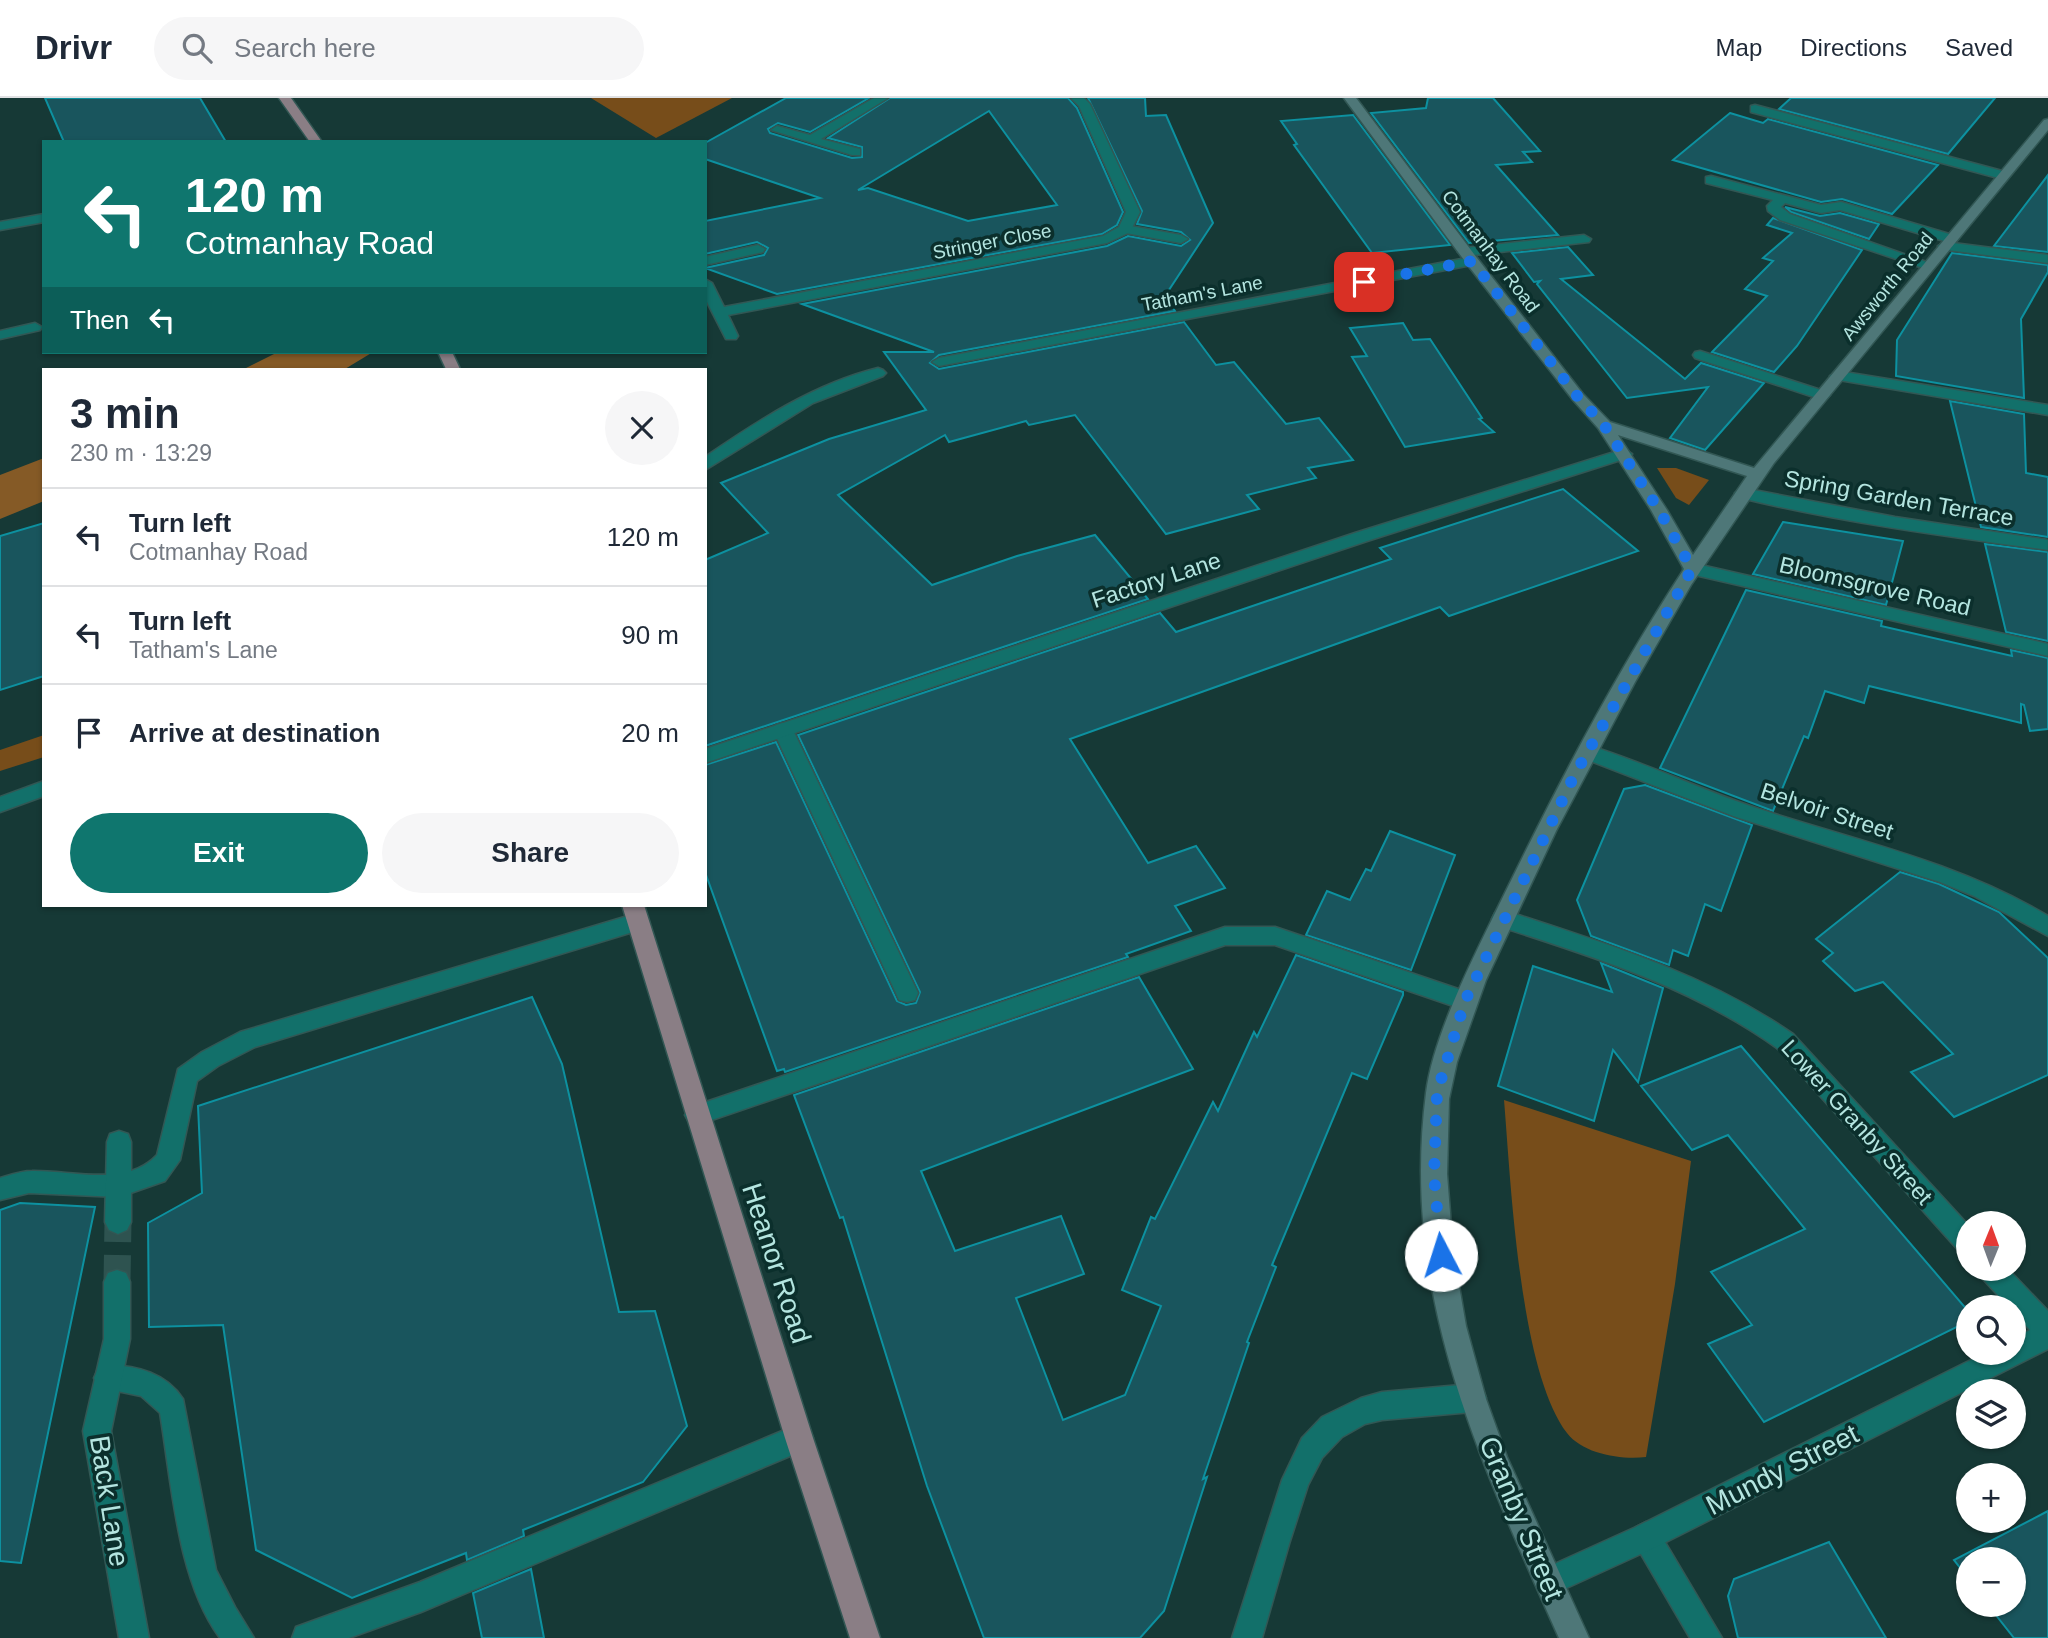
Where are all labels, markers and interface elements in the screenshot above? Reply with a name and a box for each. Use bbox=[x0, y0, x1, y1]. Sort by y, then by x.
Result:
search box bbox=[154, 17, 644, 80]
text: Drivr bbox=[35, 29, 112, 66]
icon: search bbox=[178, 29, 216, 67]
text: Search here bbox=[234, 33, 376, 63]
text: Map bbox=[1716, 34, 1762, 61]
text: Directions bbox=[1800, 34, 1907, 61]
text: Saved bbox=[1945, 34, 2013, 61]
icon: left bbox=[70, 168, 161, 259]
text: 120 m bbox=[185, 168, 324, 222]
street label: Cotmanhay Road bbox=[1438, 186, 1543, 317]
street label: Stringer Close bbox=[931, 220, 1053, 263]
text: Cotmanhay Road bbox=[185, 225, 434, 261]
street label: Awsworth Road bbox=[1837, 228, 1937, 344]
pin bbox=[1334, 252, 1394, 312]
icon: arrive bbox=[1345, 263, 1383, 301]
street label: Tatham's Lane bbox=[1140, 271, 1264, 316]
icon: left bbox=[143, 301, 181, 339]
text: Then bbox=[70, 305, 129, 335]
text: 3 min bbox=[70, 390, 180, 437]
button: close bbox=[605, 391, 679, 465]
text: 230 m · 13:29 bbox=[70, 440, 212, 466]
street label: Spring Garden Terrace bbox=[1782, 465, 2016, 531]
text: Turn left bbox=[129, 508, 231, 538]
icon: left bbox=[70, 518, 108, 556]
text: 120 m bbox=[607, 522, 679, 552]
text: Cotmanhay Road bbox=[129, 539, 308, 565]
street label: Factory Lane bbox=[1088, 547, 1224, 613]
street label: Bloomsgrove Road bbox=[1777, 551, 1973, 621]
text: Turn left bbox=[129, 606, 231, 636]
icon: left bbox=[70, 616, 108, 654]
text: 90 m bbox=[621, 620, 679, 650]
text: Tatham's Lane bbox=[129, 637, 278, 663]
icon: arrive bbox=[70, 714, 108, 752]
text: Arrive at destination bbox=[129, 718, 380, 748]
text: 20 m bbox=[621, 718, 679, 748]
street label: Belvoir Street bbox=[1757, 777, 1897, 845]
button: Exit bbox=[70, 813, 368, 893]
button: Share bbox=[382, 813, 679, 893]
street label: Lower Granby Street bbox=[1776, 1034, 1938, 1210]
street label: Heanor Road bbox=[736, 1179, 817, 1347]
north arrow bbox=[1956, 1211, 2026, 1281]
map controls bbox=[1956, 1211, 2026, 1617]
position arrow bbox=[1404, 1218, 1478, 1292]
button: search bbox=[1956, 1295, 2026, 1365]
button: layers bbox=[1956, 1379, 2026, 1449]
street label: Mundy Street bbox=[1701, 1418, 1864, 1521]
street label: Granby Street bbox=[1473, 1432, 1570, 1605]
street label: Back Lane bbox=[84, 1433, 135, 1569]
button: + bbox=[1956, 1463, 2026, 1533]
button: − bbox=[1956, 1547, 2026, 1617]

